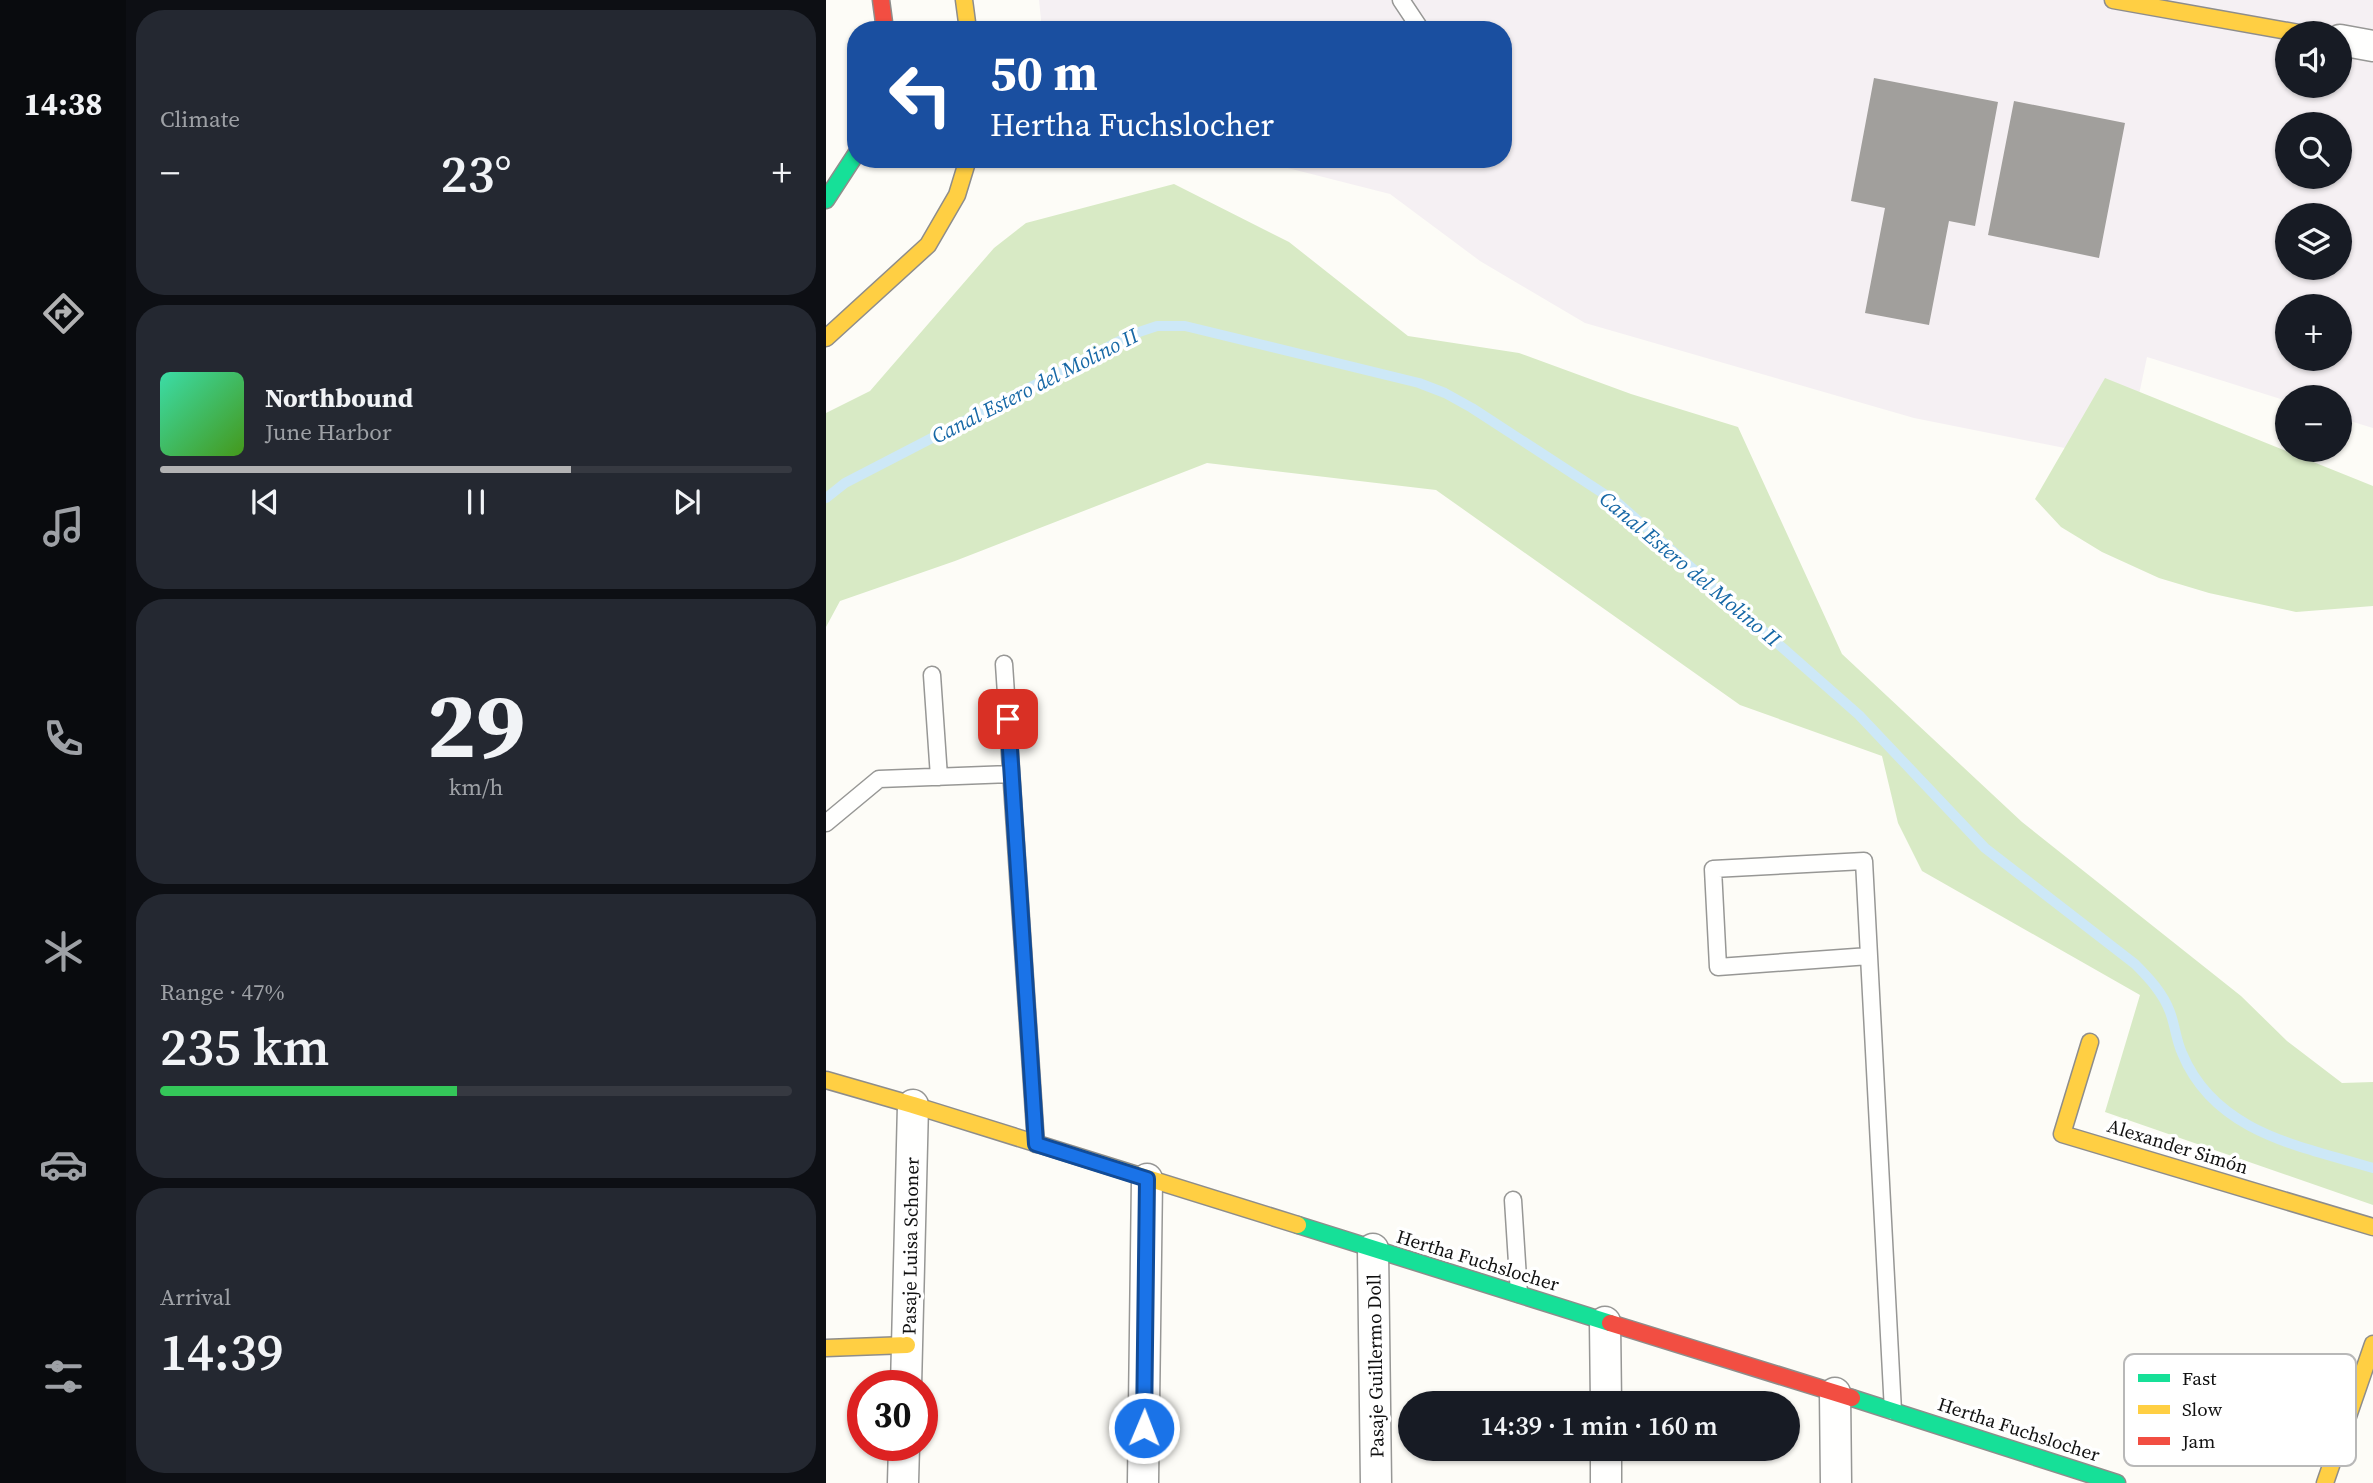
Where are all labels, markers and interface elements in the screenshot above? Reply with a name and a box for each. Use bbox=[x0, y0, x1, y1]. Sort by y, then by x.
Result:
map controls bbox=[2275, 21, 2352, 462]
button: sound bbox=[2275, 21, 2352, 98]
text: 50 m bbox=[990, 39, 1098, 106]
icon: left bbox=[875, 49, 966, 140]
text: 14:38 bbox=[24, 82, 102, 126]
text: Climate bbox=[160, 103, 240, 135]
text: Hertha Fuchslocher bbox=[990, 103, 1274, 147]
button: search bbox=[2275, 112, 2352, 189]
text: 23° bbox=[440, 138, 512, 209]
text: − bbox=[160, 147, 180, 199]
text: + bbox=[772, 147, 792, 199]
button: layers bbox=[2275, 203, 2352, 280]
icon: directions bbox=[39, 289, 88, 338]
button: + bbox=[2275, 294, 2352, 371]
water label: Canal Estero del Molino II bbox=[926, 321, 1143, 450]
text: Northbound bbox=[265, 380, 413, 416]
button: − bbox=[2275, 385, 2352, 462]
text: June Harbor bbox=[265, 416, 392, 448]
icon: previous bbox=[246, 483, 284, 521]
icon: pause bbox=[457, 483, 495, 521]
icon: next bbox=[668, 483, 706, 521]
water label: Canal Estero del Molino II bbox=[1594, 484, 1787, 653]
icon: music bbox=[39, 502, 88, 551]
text: 29 bbox=[427, 663, 525, 787]
pin bbox=[978, 689, 1038, 749]
icon: arrive bbox=[989, 700, 1027, 738]
icon: phone bbox=[39, 714, 88, 763]
text: km/h bbox=[449, 771, 503, 803]
icon: climate bbox=[39, 927, 88, 976]
text: Range · 47% bbox=[160, 976, 285, 1008]
text: 235 km bbox=[160, 1011, 329, 1082]
street label: Alexander Simón bbox=[2104, 1112, 2252, 1180]
icon: car bbox=[39, 1140, 88, 1189]
street label: Pasaje Luisa Schoner bbox=[895, 1157, 925, 1335]
street label: Hertha Fuchslocher bbox=[1394, 1223, 1562, 1297]
street label: Pasaje Guillermo Doll bbox=[1360, 1273, 1390, 1458]
text: Arrival bbox=[160, 1281, 231, 1313]
text: 14:39 bbox=[160, 1316, 284, 1387]
icon: filters bbox=[39, 1352, 88, 1401]
legend bbox=[2124, 1354, 2356, 1466]
text: Fast bbox=[2182, 1365, 2217, 1391]
speed limit sign: 30 bbox=[847, 1370, 938, 1461]
position arrow bbox=[1107, 1391, 1181, 1465]
street label: Hertha Fuchslocher bbox=[1935, 1391, 2103, 1467]
text: Slow bbox=[2182, 1396, 2223, 1422]
text: 14:39 · 1 min · 160 m bbox=[1480, 1408, 1718, 1444]
text: Jam bbox=[2181, 1428, 2215, 1454]

